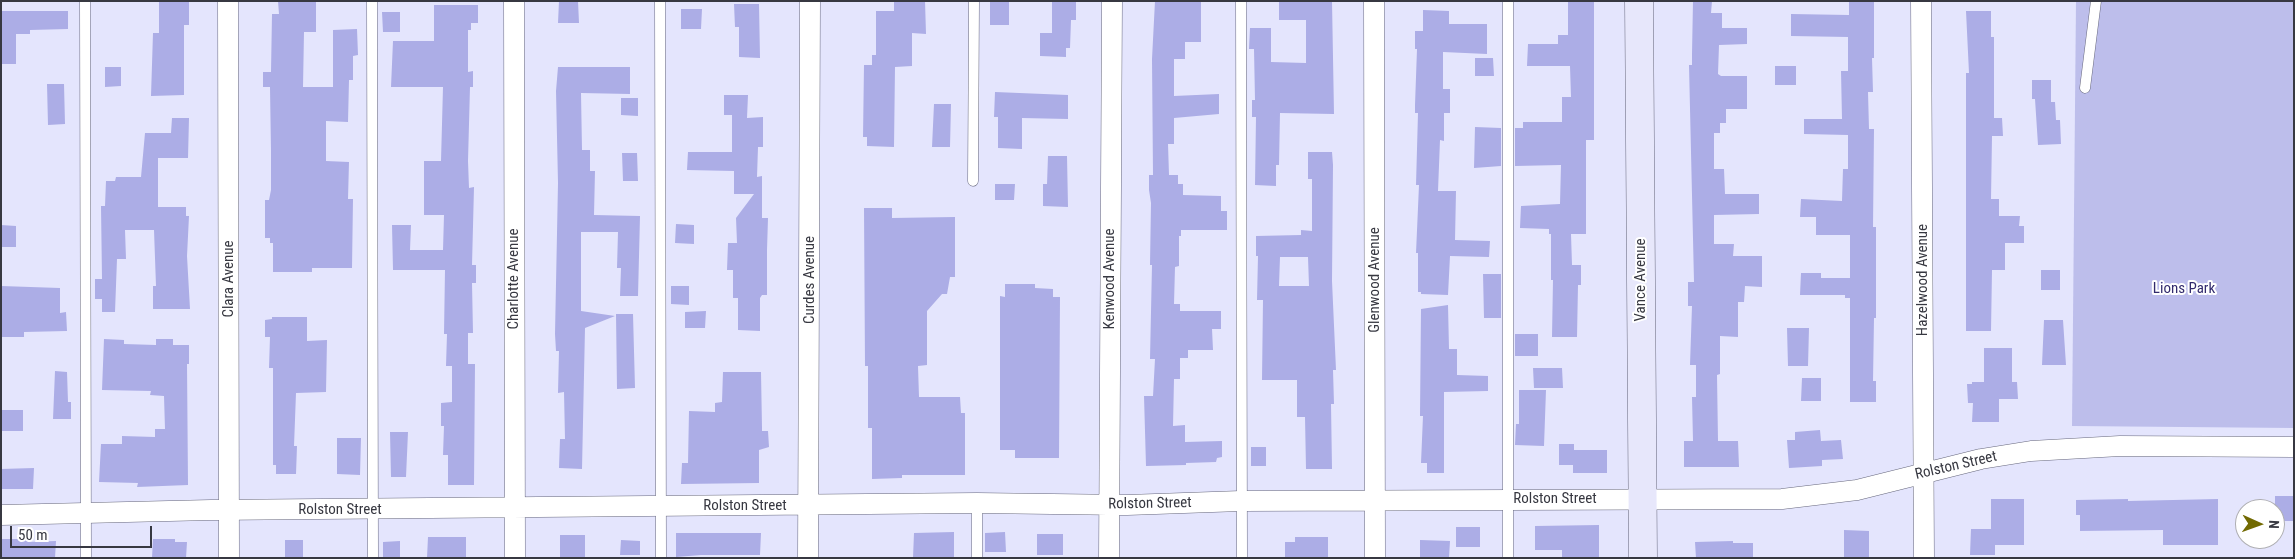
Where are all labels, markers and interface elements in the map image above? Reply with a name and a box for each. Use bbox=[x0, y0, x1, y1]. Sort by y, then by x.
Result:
street label: Hazelwood Avenue bbox=[1914, 224, 1932, 336]
street label: Glenwood Avenue bbox=[1366, 227, 1384, 333]
street label: Charlotte Avenue bbox=[505, 228, 523, 330]
street label: Kenwood Avenue bbox=[1101, 228, 1119, 330]
street label: Curdes Avenue bbox=[801, 236, 819, 324]
street label: Vance Avenue bbox=[1632, 238, 1650, 322]
street label: Clara Avenue bbox=[220, 240, 238, 318]
park label: Lions Park bbox=[2153, 280, 2215, 298]
street label: Rolston Street bbox=[1913, 448, 1999, 484]
street label: Rolston Street bbox=[1513, 490, 1597, 508]
street label: Rolston Street bbox=[1108, 494, 1192, 514]
street label: Rolston Street bbox=[703, 497, 787, 515]
north arrow bbox=[2235, 499, 2285, 549]
street label: Rolston Street bbox=[298, 501, 382, 519]
scale bar bbox=[12, 516, 155, 548]
text: N bbox=[2266, 520, 2282, 529]
text: 50 m bbox=[18, 526, 48, 544]

